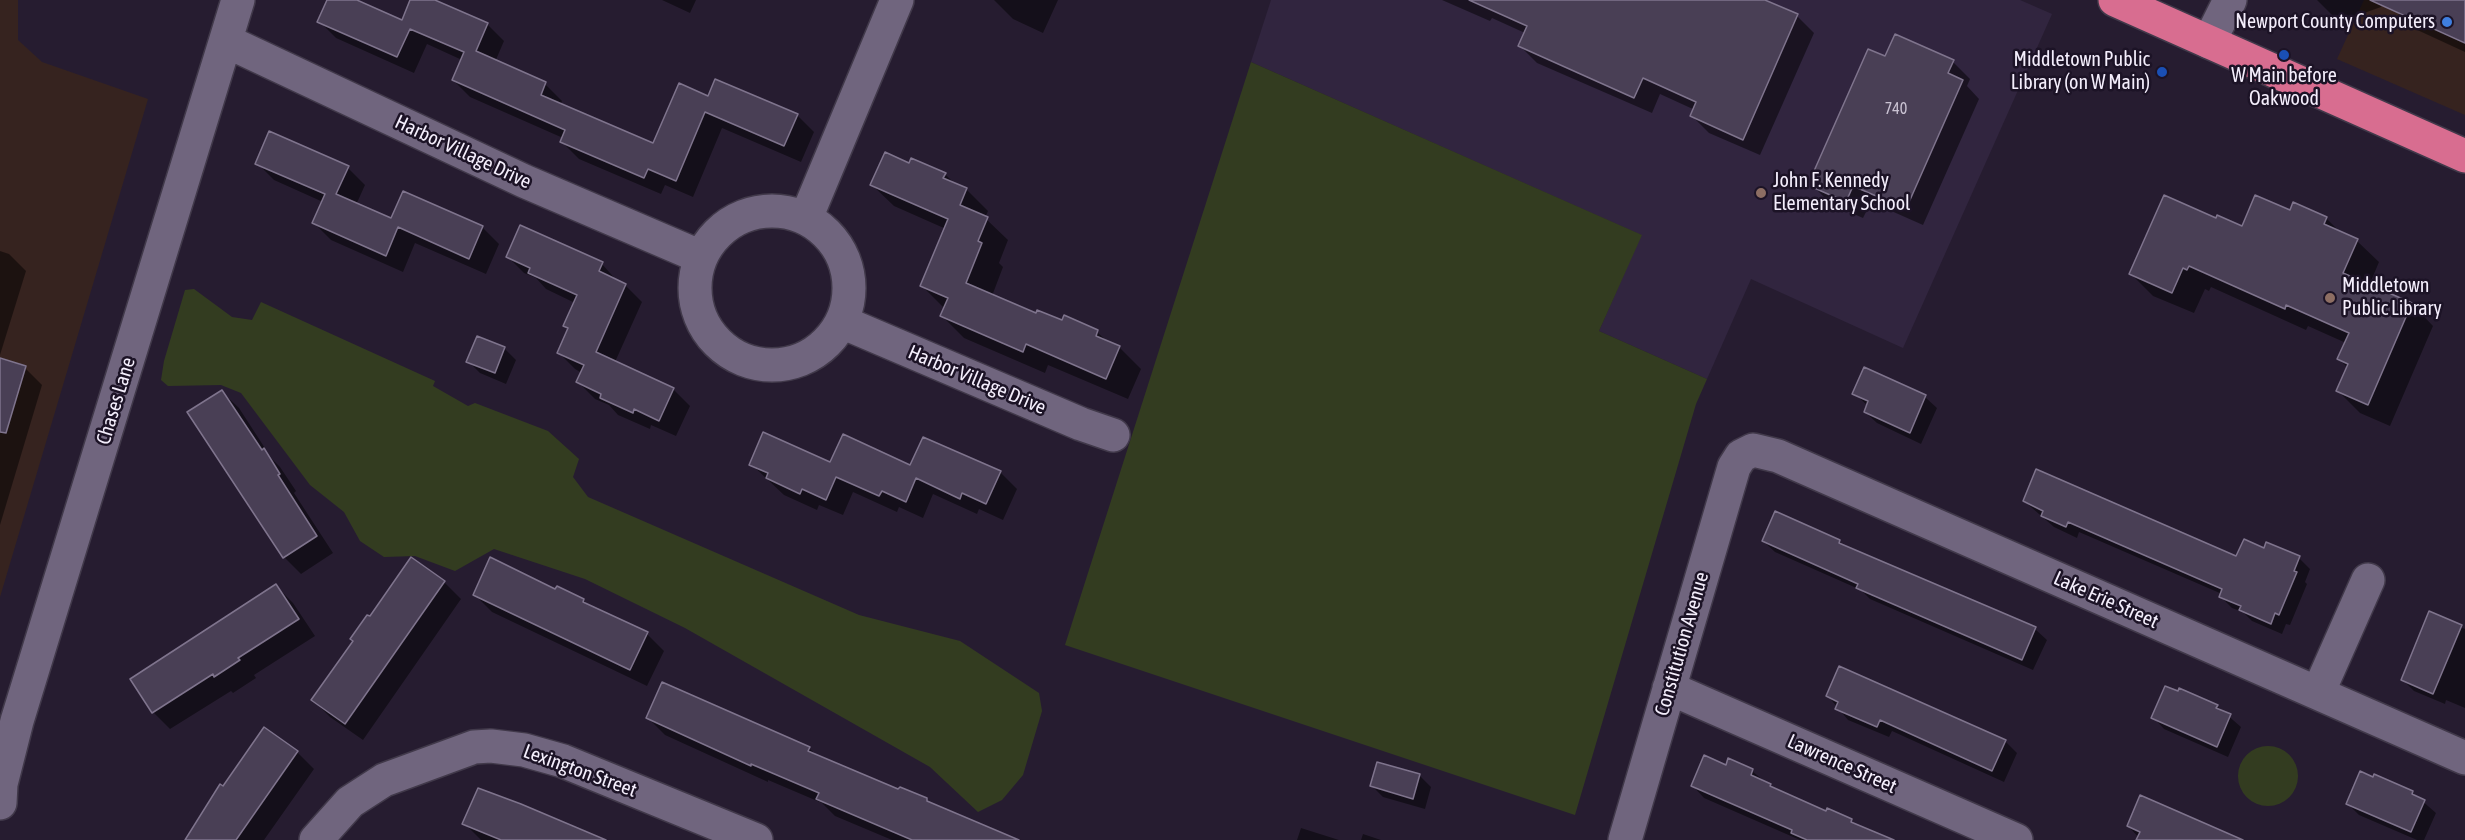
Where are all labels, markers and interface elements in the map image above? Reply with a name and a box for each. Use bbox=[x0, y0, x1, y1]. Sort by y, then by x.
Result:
place label: Newport County Computers bbox=[2235, 10, 2435, 34]
marker: Newport County Computers bbox=[2440, 15, 2454, 29]
place label: Middletown Public Library (on W Main) bbox=[2011, 48, 2150, 95]
marker: W Main before Oakwood bbox=[2277, 48, 2291, 62]
place label: W Main before Oakwood bbox=[2231, 64, 2337, 111]
marker: Middletown Public Library (on W Main) bbox=[2155, 65, 2169, 79]
house number: 740 bbox=[1885, 99, 1907, 119]
street label: Harbor Village Drive bbox=[391, 110, 535, 194]
place label: John F. Kennedy Elementary School bbox=[1773, 169, 1910, 216]
marker: John F. Kennedy Elementary School bbox=[1754, 186, 1768, 200]
place label: Middletown Public Library bbox=[2342, 274, 2442, 321]
marker: Middletown Public Library bbox=[2323, 291, 2337, 305]
street label: Harbor Village Drive bbox=[904, 340, 1050, 420]
street label: Chases Lane bbox=[91, 355, 141, 447]
street label: Lake Erie Street bbox=[2050, 566, 2162, 634]
street label: Constitution Avenue bbox=[1650, 569, 1714, 719]
street label: Lawrence Street bbox=[1784, 729, 1900, 799]
street label: Lexington Street bbox=[520, 739, 640, 803]

